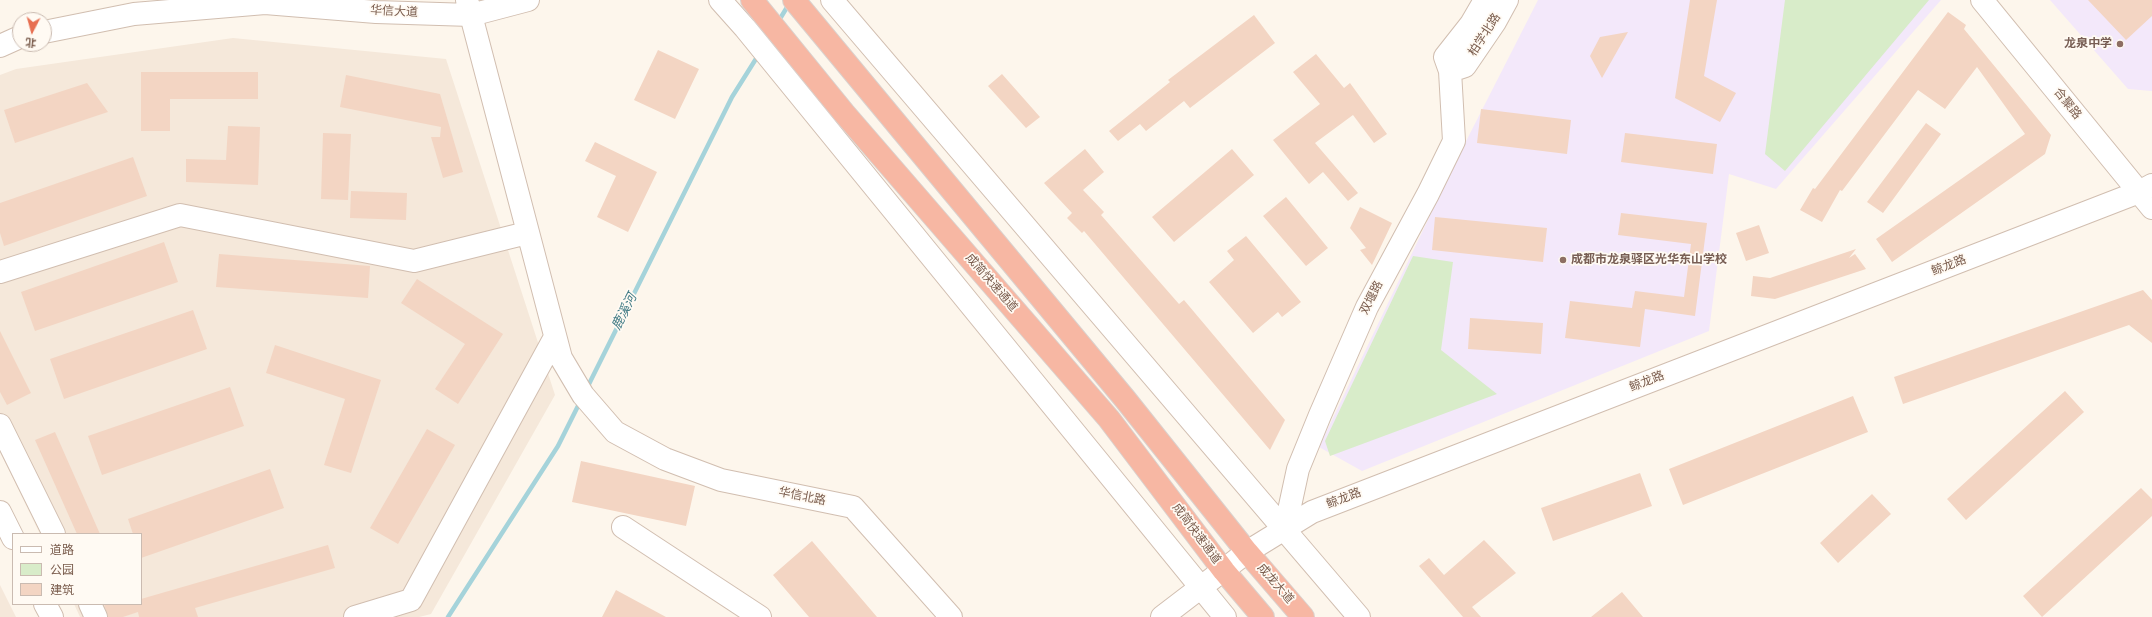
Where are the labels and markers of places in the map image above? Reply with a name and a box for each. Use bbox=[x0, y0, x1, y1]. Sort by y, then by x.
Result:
place label: 龙泉中学 bbox=[2064, 37, 2112, 51]
marker: 龙泉中学 bbox=[2115, 39, 2125, 49]
place label: 成都市龙泉驿区光华东山学校 bbox=[1571, 253, 1727, 267]
marker: 成都市龙泉驿区光华东山学校 bbox=[1558, 255, 1568, 265]

